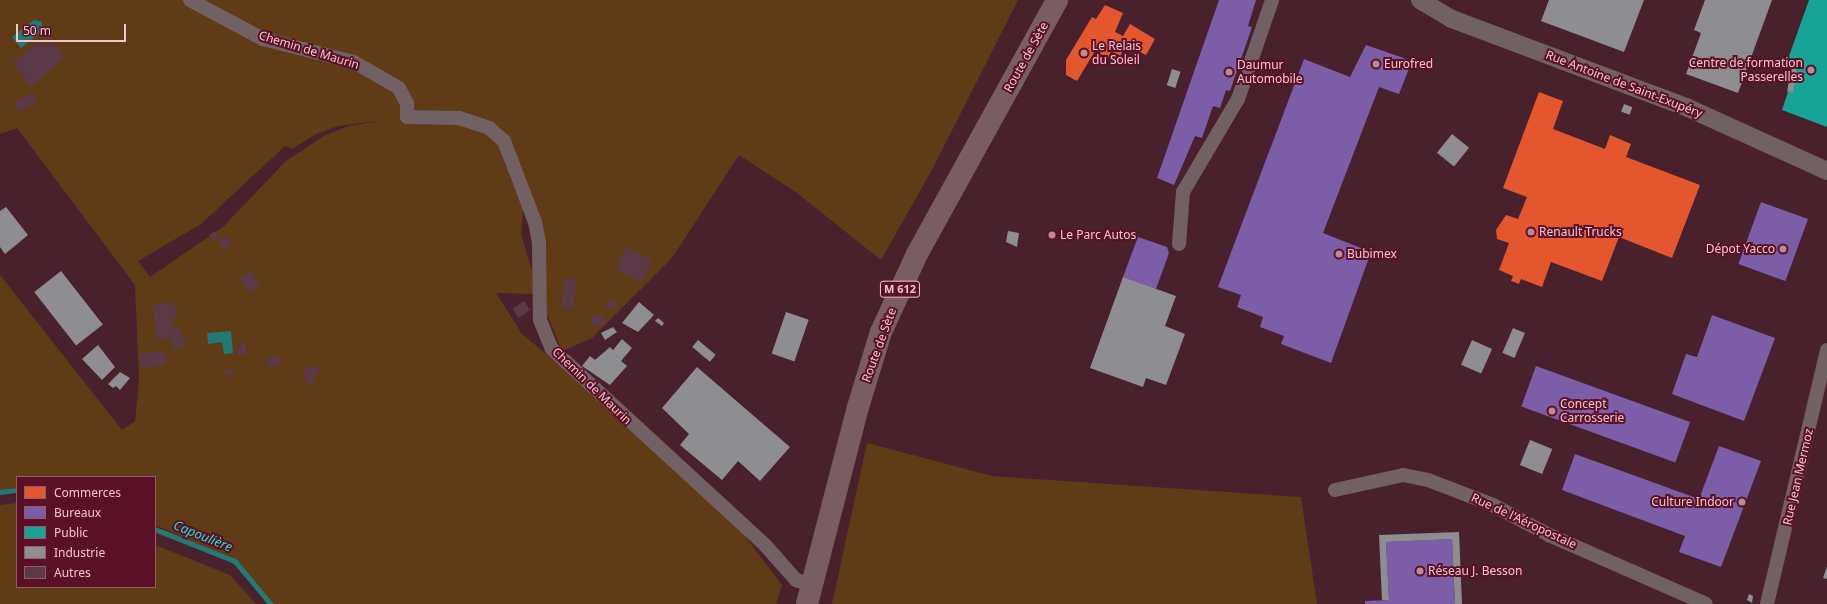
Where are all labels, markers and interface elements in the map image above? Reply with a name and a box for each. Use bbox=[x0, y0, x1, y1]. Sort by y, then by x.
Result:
scale bar bbox=[18, 16, 128, 42]
street label: Route de Sète bbox=[1001, 19, 1051, 95]
text: 50 m bbox=[23, 22, 51, 39]
street label: Chemin de Maurin bbox=[257, 28, 361, 72]
place label: Le Relais du Soleil bbox=[1092, 39, 1141, 67]
street label: Rue Antoine de Saint-Exupéry bbox=[1544, 47, 1704, 121]
marker: Le Relais du Soleil bbox=[1079, 48, 1089, 58]
place label: Centre de formation Passerelles bbox=[1689, 56, 1803, 84]
place label: Eurofred bbox=[1384, 57, 1433, 71]
place label: Daumur Automobile bbox=[1237, 58, 1302, 86]
marker: Eurofred bbox=[1371, 59, 1381, 69]
marker: Centre de formation Passerelles bbox=[1806, 65, 1816, 75]
marker: Daumur Automobile bbox=[1224, 67, 1234, 77]
place label: Renault Trucks bbox=[1539, 225, 1622, 239]
marker: Renault Trucks bbox=[1526, 227, 1536, 237]
place label: Le Parc Autos bbox=[1060, 228, 1136, 242]
marker: Le Parc Autos bbox=[1047, 230, 1057, 240]
place label: Dépot Yacco bbox=[1706, 242, 1775, 256]
marker: Dépot Yacco bbox=[1778, 244, 1788, 254]
place label: Bubimex bbox=[1347, 247, 1397, 261]
marker: Bubimex bbox=[1334, 249, 1344, 259]
road number: M 612 bbox=[879, 280, 921, 298]
street label: Route de Sète bbox=[859, 306, 899, 384]
street label: Chemin de Maurin bbox=[549, 345, 635, 427]
place label: Concept Carrosserie bbox=[1560, 397, 1624, 425]
marker: Concept Carrosserie bbox=[1547, 406, 1557, 416]
street label: Rue Jean Mermoz bbox=[1780, 427, 1816, 527]
legend bbox=[16, 476, 156, 588]
text: Commerces bbox=[54, 484, 121, 501]
street label: Rue de l'Aéropostale bbox=[1469, 490, 1579, 552]
place label: Culture Indoor bbox=[1651, 495, 1734, 509]
marker: Culture Indoor bbox=[1737, 497, 1747, 507]
text: Bureaux bbox=[54, 504, 101, 521]
water label: Capoulière bbox=[171, 517, 235, 555]
text: Public bbox=[54, 524, 88, 541]
text: Industrie bbox=[54, 544, 105, 561]
text: Autres bbox=[54, 564, 91, 581]
place label: Réseau J. Besson bbox=[1428, 564, 1522, 578]
marker: Réseau J. Besson bbox=[1415, 566, 1425, 576]

